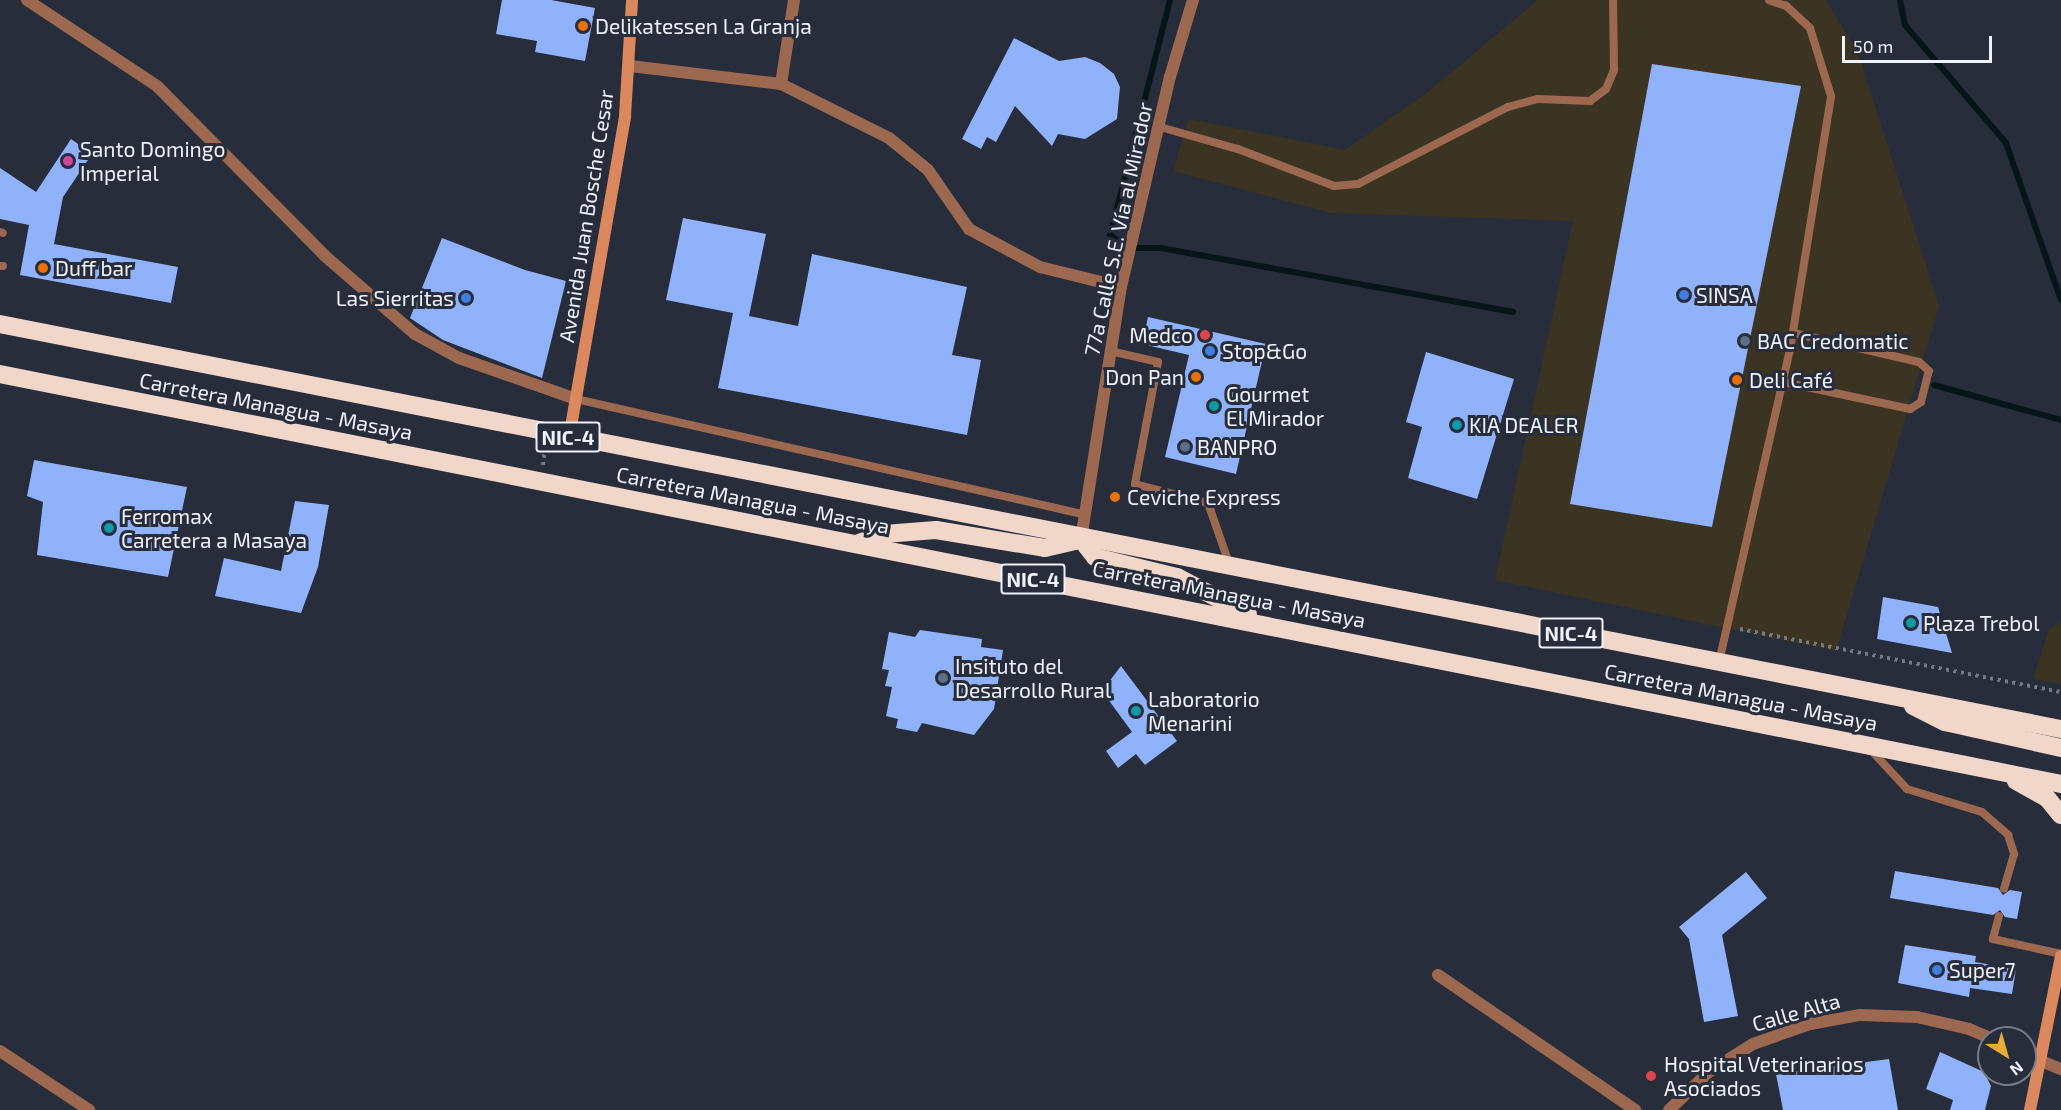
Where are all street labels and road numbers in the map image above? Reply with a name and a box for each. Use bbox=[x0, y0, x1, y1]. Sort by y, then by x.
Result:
street label: Avenida Juan Bosche Cesar bbox=[554, 88, 618, 344]
street label: 77a Calle S.E. Vía al Mirador bbox=[1079, 99, 1157, 359]
street label: Carretera Managua - Masaya bbox=[137, 367, 415, 445]
road number: NIC-4 bbox=[535, 420, 601, 454]
street label: Carretera Managua - Masaya bbox=[614, 461, 892, 539]
street label: Carretera Managua - Masaya bbox=[1090, 555, 1368, 633]
road number: NIC-4 bbox=[1000, 562, 1066, 596]
road number: NIC-4 bbox=[1538, 616, 1604, 650]
street label: Carretera Managua - Masaya bbox=[1602, 658, 1880, 736]
street label: Calle Alta bbox=[1749, 987, 1843, 1037]

